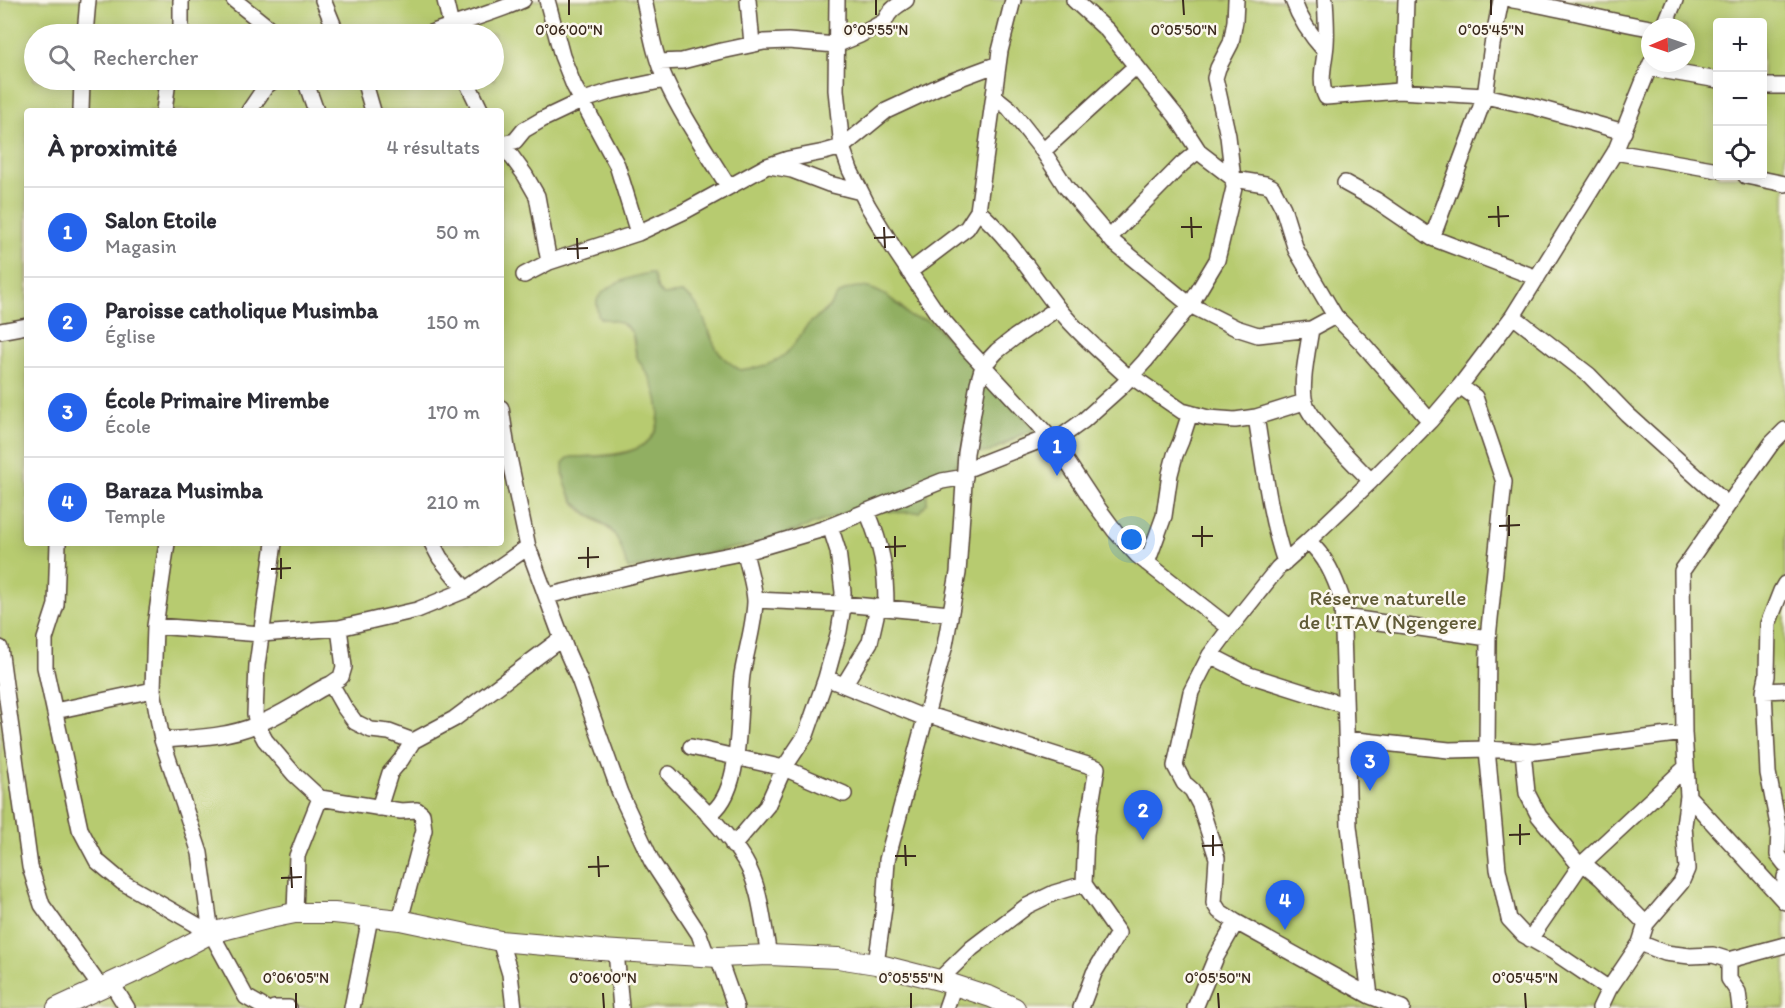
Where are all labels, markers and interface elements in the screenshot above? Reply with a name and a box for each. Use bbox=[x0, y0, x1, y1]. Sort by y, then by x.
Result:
north arrow bbox=[1641, 18, 1695, 72]
map controls bbox=[1713, 18, 1767, 180]
button: + bbox=[1713, 18, 1767, 72]
text: 0°06'00"N bbox=[535, 21, 603, 39]
text: 0°05'55"N bbox=[844, 21, 908, 39]
text: 0°05'50"N bbox=[1151, 21, 1217, 39]
text: 0°05'45"N bbox=[1458, 21, 1524, 39]
search box bbox=[24, 24, 504, 90]
icon: search bbox=[45, 41, 78, 74]
text: Rechercher bbox=[93, 44, 198, 71]
button: − bbox=[1713, 72, 1767, 126]
button: locate bbox=[1713, 126, 1767, 180]
text: À proximité bbox=[48, 131, 177, 163]
text: 4 résultats bbox=[387, 135, 480, 159]
text: Salon Etoile bbox=[105, 207, 217, 234]
text: 1 bbox=[63, 220, 72, 244]
text: 50 m bbox=[436, 220, 480, 244]
text: Magasin bbox=[105, 234, 177, 258]
text: Paroisse catholique Musimba bbox=[105, 297, 378, 324]
text: 2 bbox=[62, 310, 73, 334]
text: 150 m bbox=[427, 310, 480, 334]
text: Église bbox=[105, 324, 156, 348]
text: École Primaire Mirembe bbox=[105, 387, 329, 414]
text: 3 bbox=[62, 400, 73, 424]
text: 170 m bbox=[427, 400, 480, 424]
text: École bbox=[105, 414, 151, 438]
pin: 1 bbox=[1038, 426, 1076, 476]
text: Baraza Musimba bbox=[105, 477, 263, 504]
text: 4 bbox=[61, 490, 74, 514]
text: 210 m bbox=[427, 490, 480, 514]
text: Temple bbox=[105, 504, 166, 528]
your location bbox=[1117, 525, 1146, 554]
park label: Réserve naturelle de l'ITAV (Ngengere bbox=[1299, 585, 1477, 634]
pin: 3 bbox=[1350, 742, 1390, 791]
pin: 2 bbox=[1124, 790, 1162, 840]
pin: 4 bbox=[1266, 880, 1304, 930]
text: 0°06'05"N bbox=[263, 969, 329, 987]
text: 0°06'00"N bbox=[569, 969, 637, 987]
text: 0°05'55"N bbox=[879, 969, 943, 987]
text: 0°05'50"N bbox=[1185, 969, 1251, 987]
text: 0°05'45"N bbox=[1492, 969, 1558, 987]

